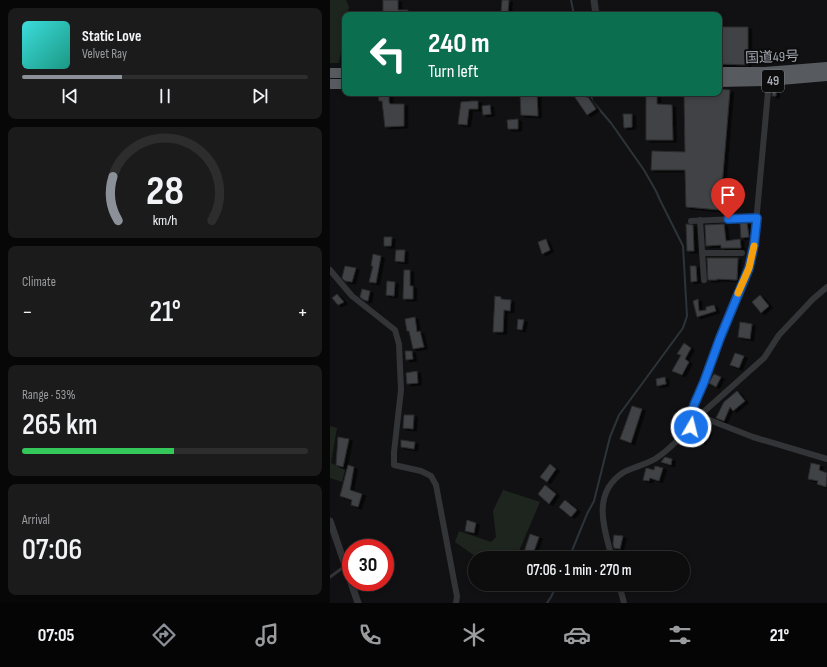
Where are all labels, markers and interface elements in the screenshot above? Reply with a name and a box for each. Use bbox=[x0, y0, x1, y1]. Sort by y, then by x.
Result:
text: Static Love bbox=[82, 27, 141, 46]
text: 240 m bbox=[428, 27, 489, 60]
icon: left bbox=[362, 28, 414, 80]
text: Velvet Ray bbox=[82, 46, 127, 62]
street label: 国道49号 bbox=[745, 48, 799, 66]
text: Turn left bbox=[428, 61, 479, 82]
road number: 49 bbox=[762, 70, 784, 92]
icon: previous bbox=[59, 85, 81, 107]
icon: pause bbox=[154, 85, 176, 107]
icon: next bbox=[249, 85, 271, 107]
text: 28 bbox=[146, 166, 184, 215]
pin bbox=[711, 178, 745, 219]
icon: arrive bbox=[717, 184, 739, 206]
text: km/h bbox=[153, 211, 177, 228]
text: Climate bbox=[22, 274, 56, 290]
text: 21° bbox=[149, 294, 181, 330]
text: − bbox=[22, 299, 33, 326]
text: + bbox=[297, 299, 308, 326]
text: Range · 53% bbox=[22, 387, 76, 403]
position arrow bbox=[670, 406, 712, 448]
text: 265 km bbox=[22, 407, 98, 443]
text: Arrival bbox=[22, 512, 50, 528]
text: 07:06 bbox=[22, 532, 82, 568]
speed limit sign: 30 bbox=[342, 539, 394, 591]
text: 07:06 · 1 min · 270 m bbox=[526, 561, 632, 580]
icon: directions bbox=[150, 621, 178, 649]
icon: music bbox=[253, 621, 281, 649]
icon: phone bbox=[356, 621, 384, 649]
icon: climate bbox=[460, 621, 488, 649]
icon: car bbox=[563, 621, 591, 649]
icon: filters bbox=[666, 621, 694, 649]
text: 07:05 bbox=[38, 625, 74, 646]
text: 21° bbox=[770, 625, 789, 646]

